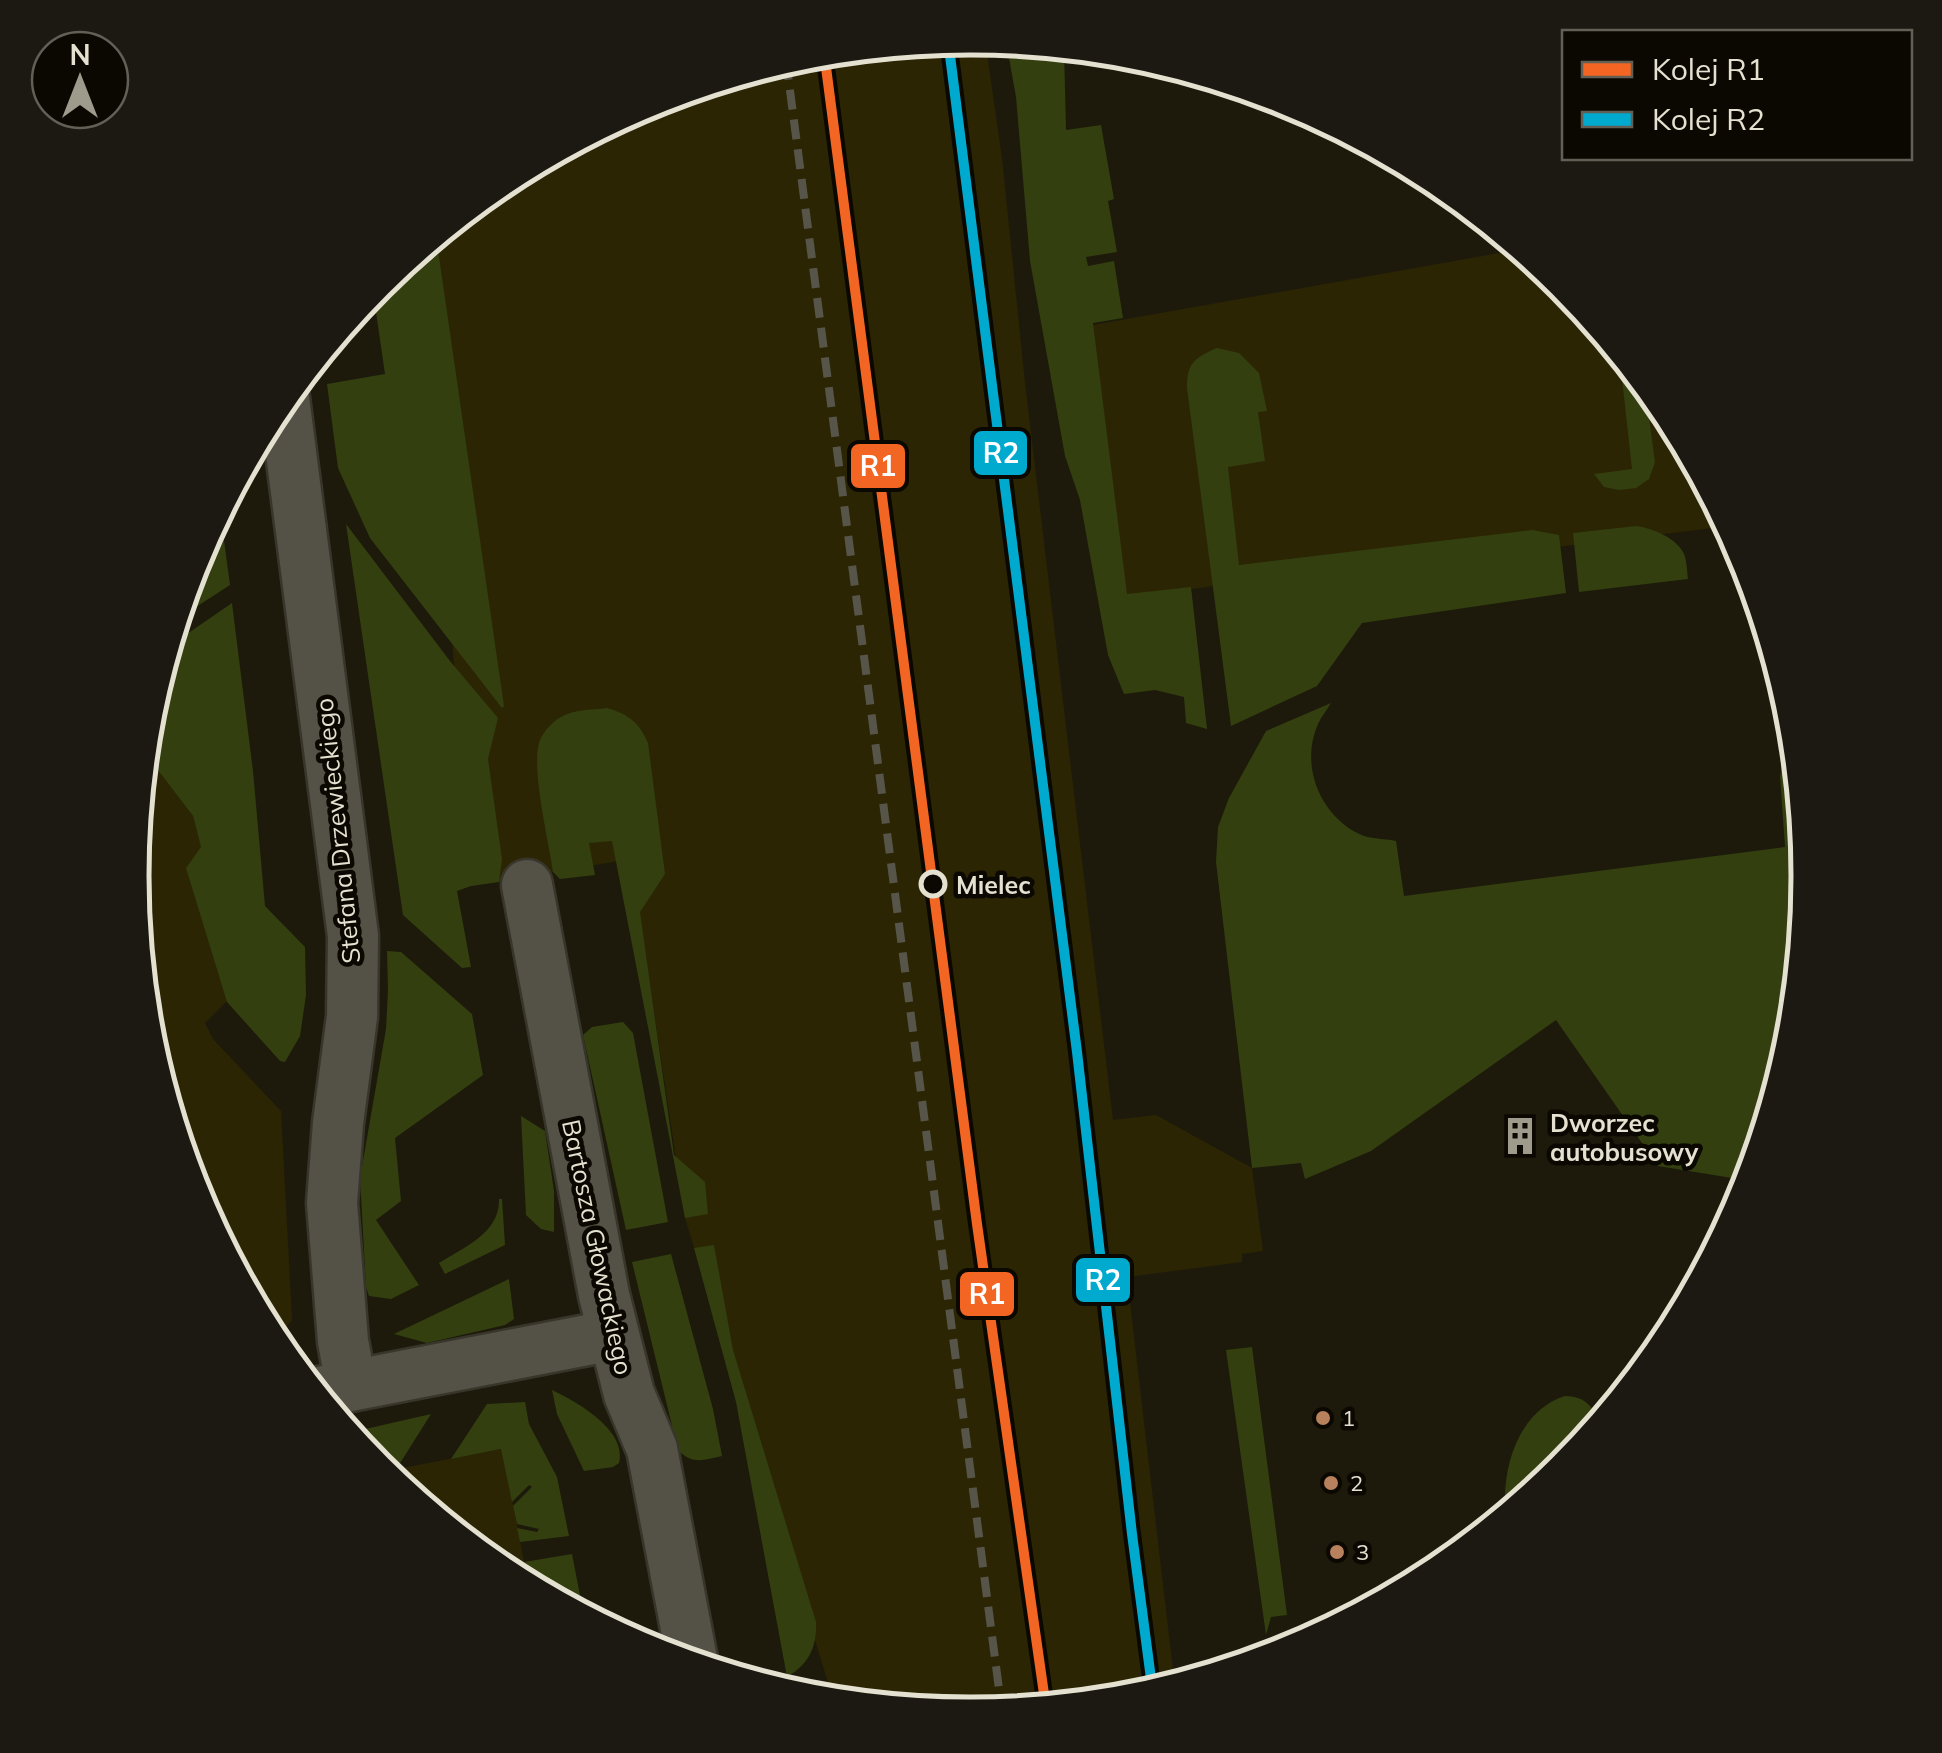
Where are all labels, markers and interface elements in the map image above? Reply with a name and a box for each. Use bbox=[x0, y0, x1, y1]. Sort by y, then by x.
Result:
north arrow bbox=[30, 30, 130, 130]
legend bbox=[1562, 30, 1912, 160]
text: N bbox=[69, 37, 91, 72]
text: Kolej R1 bbox=[1652, 50, 1765, 88]
text: Kolej R2 bbox=[1652, 100, 1765, 138]
line badge: R2 bbox=[972, 429, 1029, 477]
text: R2 bbox=[983, 435, 1019, 470]
line badge: R1 bbox=[849, 442, 907, 490]
text: R1 bbox=[860, 448, 896, 483]
street label: Stefana Drzewieckiego bbox=[308, 697, 366, 965]
place label: Mielec bbox=[956, 869, 1031, 900]
marker: Mielec bbox=[920, 871, 946, 897]
place label: Dworzec autobusowy bbox=[1550, 1107, 1699, 1167]
building icon: Dworzec autobusowy bbox=[1499, 1115, 1541, 1157]
street label: Bartosza Głowackiego bbox=[556, 1117, 640, 1377]
line badge: R2 bbox=[1074, 1256, 1132, 1304]
text: R2 bbox=[1085, 1262, 1121, 1297]
line badge: R1 bbox=[958, 1270, 1016, 1318]
text: R1 bbox=[969, 1276, 1005, 1311]
place label: 1 bbox=[1342, 1404, 1355, 1432]
marker: 1 bbox=[1313, 1408, 1333, 1428]
place label: 2 bbox=[1350, 1469, 1363, 1497]
marker: 2 bbox=[1321, 1473, 1341, 1493]
place label: 3 bbox=[1356, 1538, 1369, 1566]
marker: 3 bbox=[1327, 1542, 1347, 1562]

